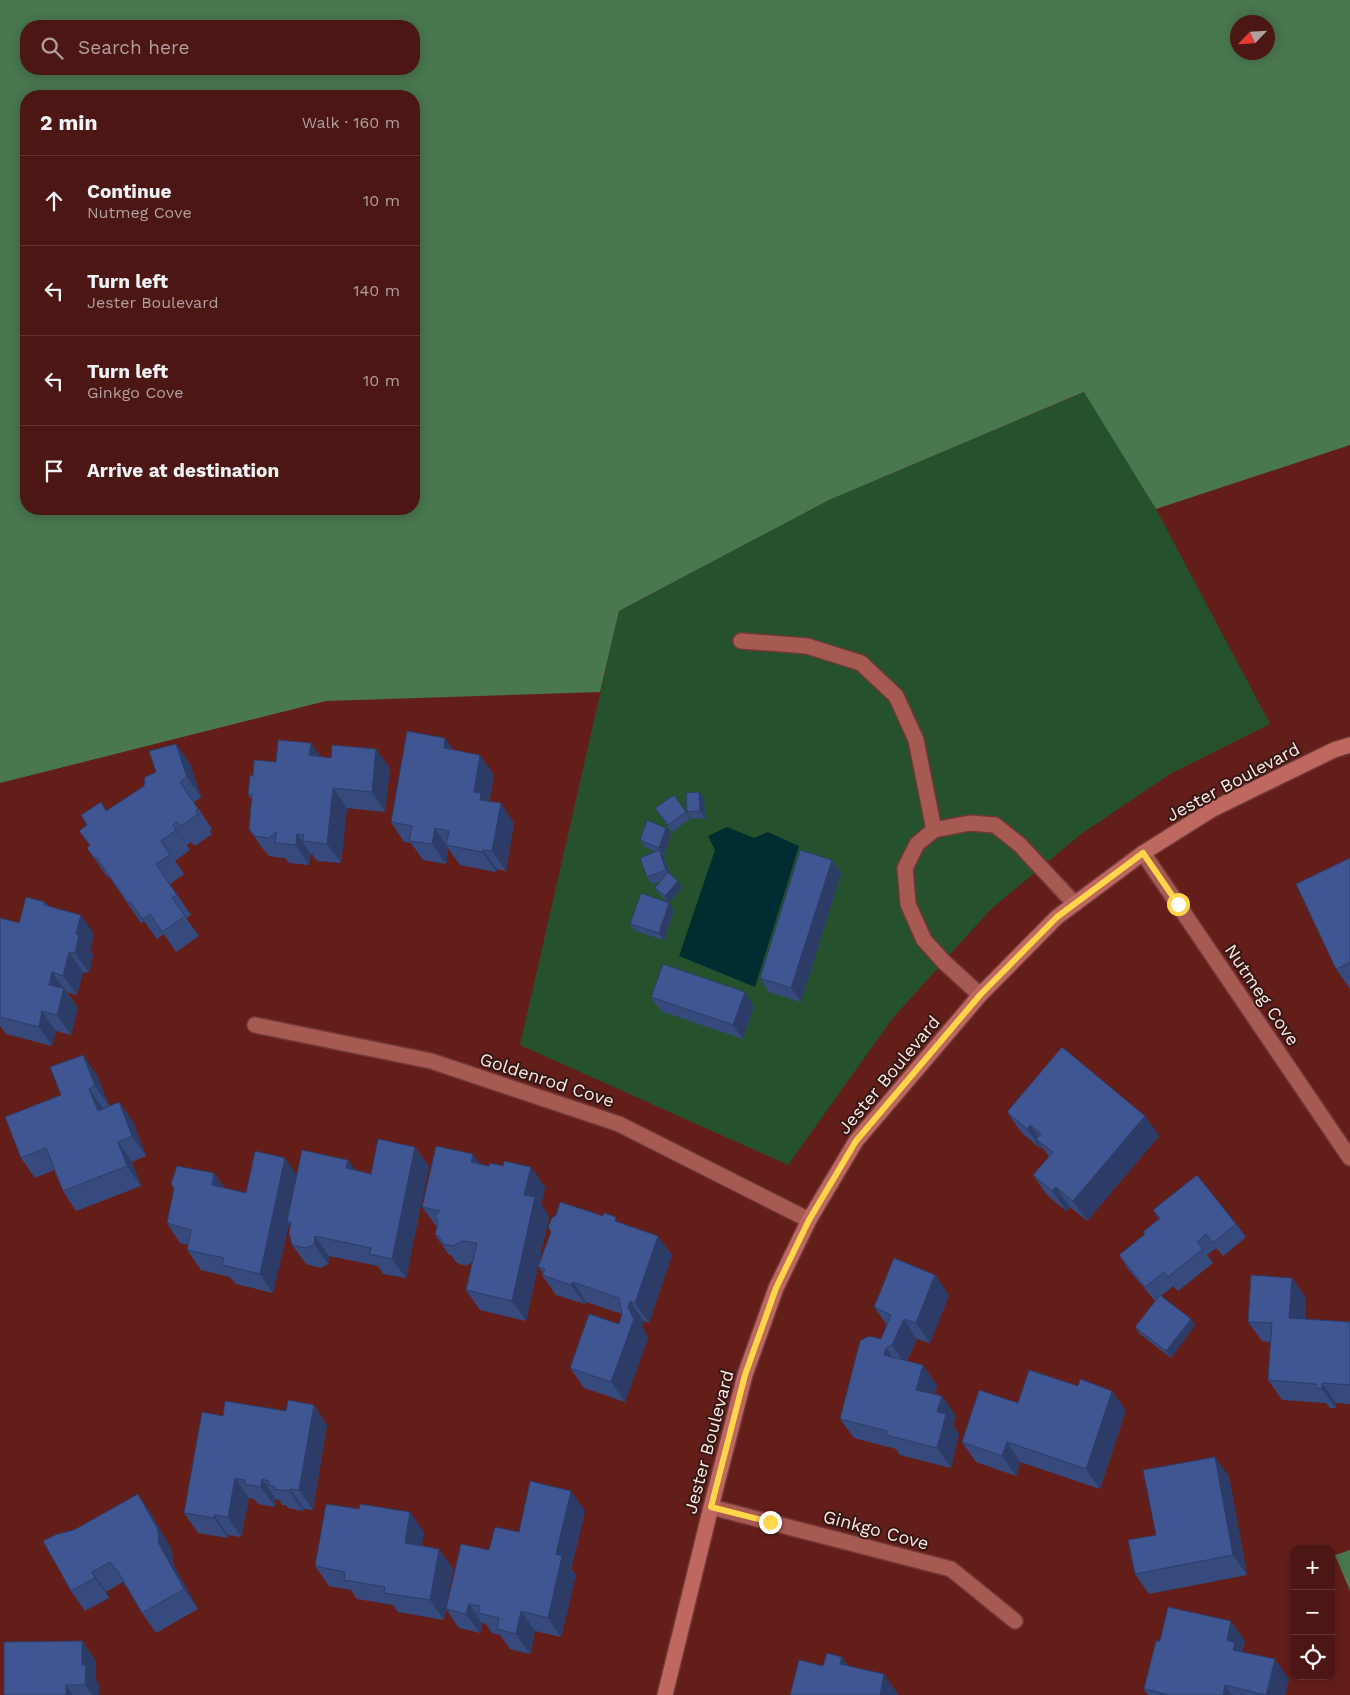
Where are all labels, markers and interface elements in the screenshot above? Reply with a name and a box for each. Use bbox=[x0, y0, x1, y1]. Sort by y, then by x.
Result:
north arrow bbox=[1230, 15, 1275, 60]
search box bbox=[20, 20, 420, 75]
icon: search bbox=[38, 34, 66, 62]
text: Search here bbox=[78, 36, 189, 59]
text: 2 min bbox=[40, 110, 97, 135]
text: Walk · 160 m bbox=[302, 113, 400, 132]
text: Continue bbox=[87, 180, 171, 203]
icon: ahead bbox=[40, 187, 68, 215]
text: 10 m bbox=[363, 191, 400, 210]
text: Nutmeg Cove bbox=[87, 203, 192, 222]
text: Turn left bbox=[87, 270, 168, 293]
icon: left bbox=[40, 277, 68, 305]
text: 140 m bbox=[353, 281, 400, 300]
text: Jester Boulevard bbox=[87, 293, 218, 312]
text: Turn left bbox=[87, 360, 168, 383]
icon: left bbox=[40, 367, 68, 395]
text: 10 m bbox=[363, 371, 400, 390]
text: Ginkgo Cove bbox=[87, 383, 184, 402]
icon: arrive bbox=[40, 457, 68, 485]
text: Arrive at destination bbox=[87, 459, 279, 482]
street label: Jester Boulevard bbox=[1163, 738, 1303, 826]
route start bbox=[1167, 893, 1190, 916]
street label: Nutmeg Cove bbox=[1221, 940, 1304, 1049]
street label: Jester Boulevard bbox=[833, 1011, 944, 1138]
street label: Goldenrod Cove bbox=[477, 1048, 617, 1111]
street label: Jester Boulevard bbox=[679, 1368, 738, 1516]
street label: Ginkgo Cove bbox=[821, 1505, 931, 1554]
route end bbox=[759, 1511, 782, 1534]
map controls bbox=[1290, 1545, 1335, 1680]
button: + bbox=[1290, 1545, 1335, 1590]
button: − bbox=[1290, 1590, 1335, 1635]
button: locate bbox=[1290, 1635, 1335, 1680]

